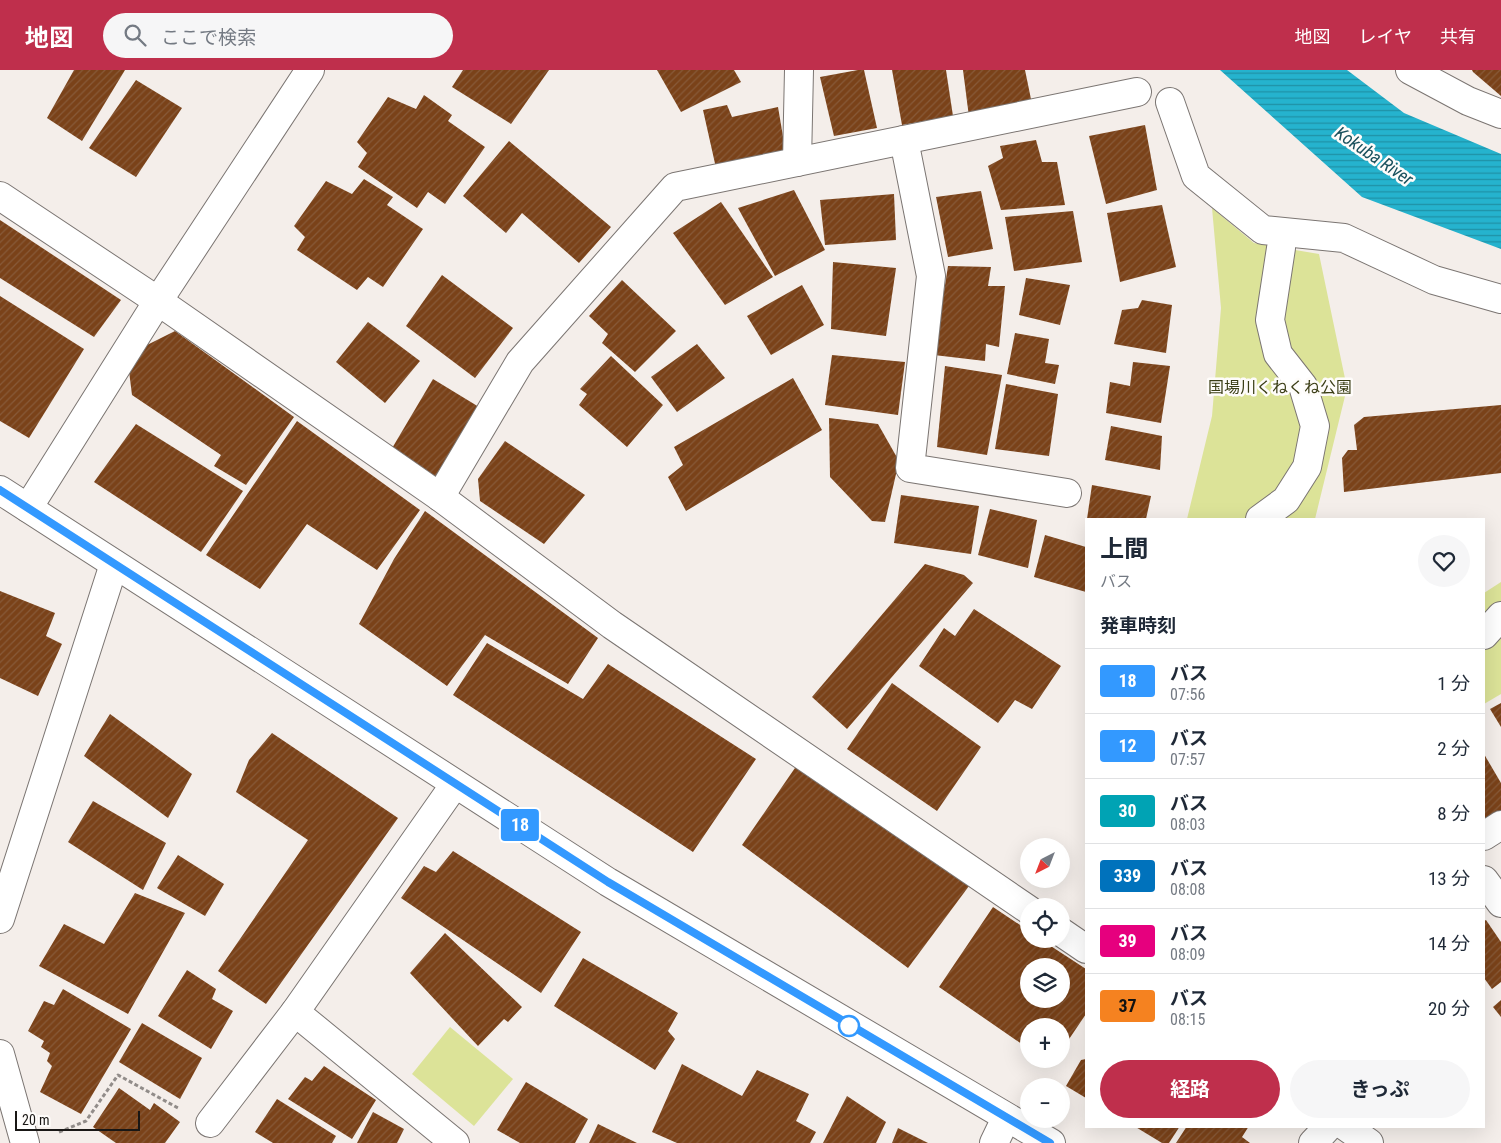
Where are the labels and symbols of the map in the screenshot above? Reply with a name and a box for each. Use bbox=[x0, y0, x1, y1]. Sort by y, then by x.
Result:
water label: Kokuba River bbox=[1331, 122, 1418, 190]
park label: 国場川くねくね公園 bbox=[1208, 378, 1352, 397]
line badge: 18 bbox=[498, 809, 542, 841]
north arrow bbox=[1020, 838, 1070, 888]
unlabelled marker bbox=[838, 1015, 860, 1037]
scale bar bbox=[15, 1108, 140, 1131]

